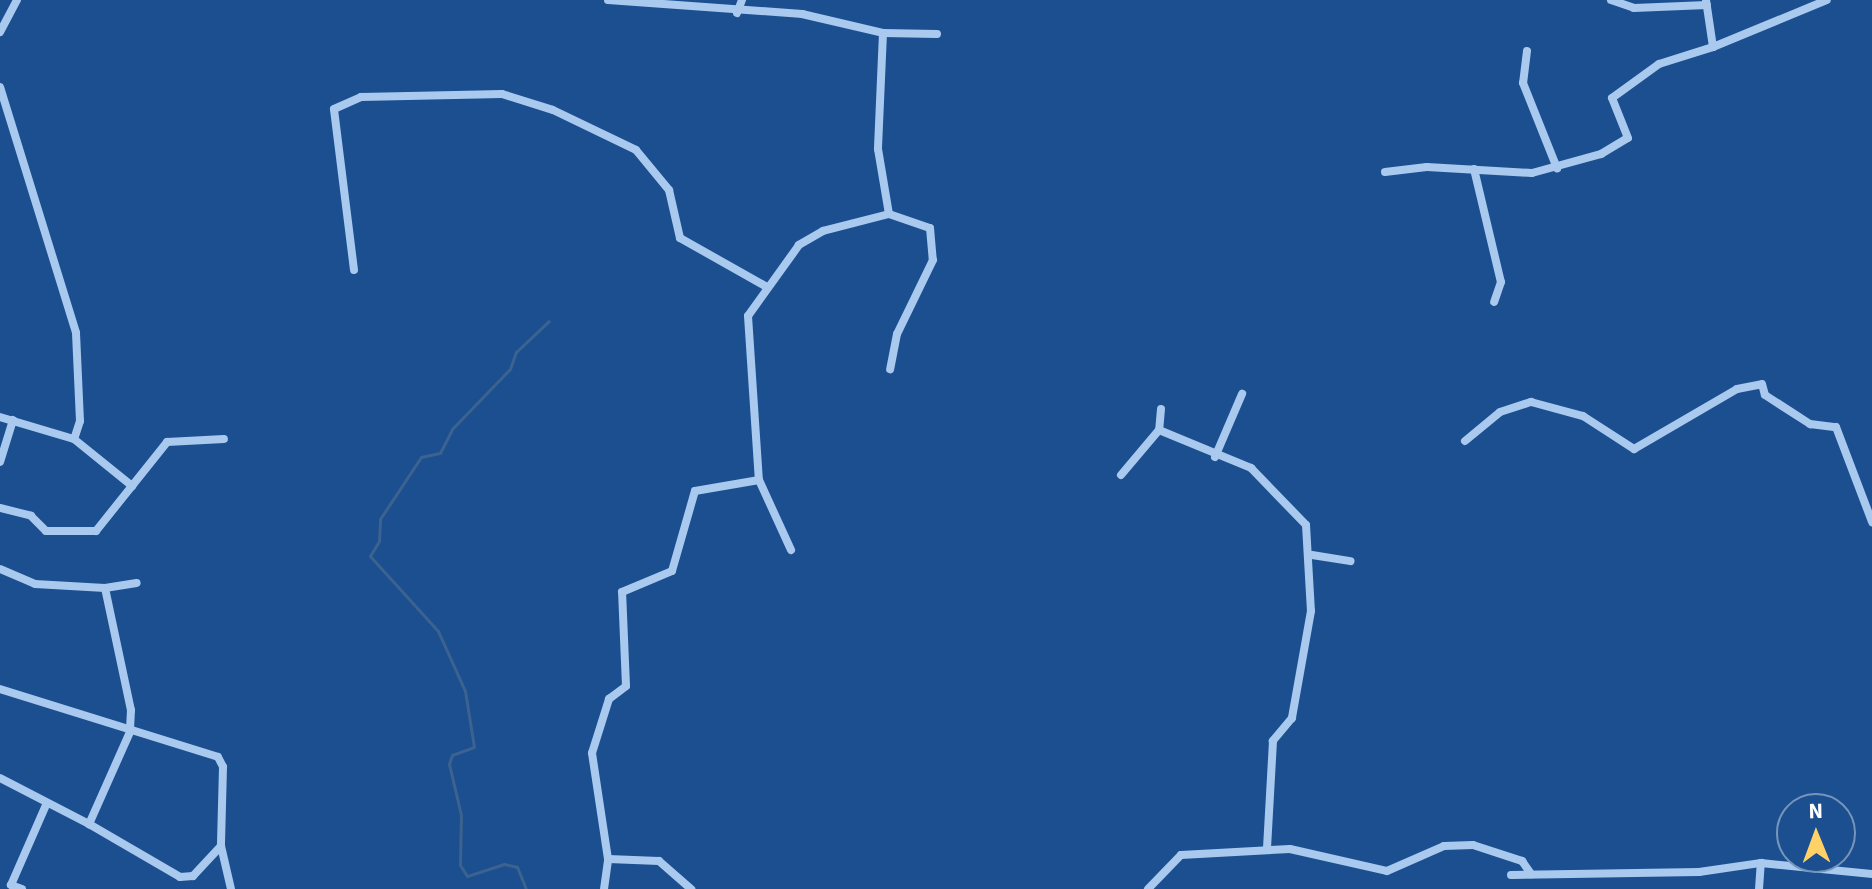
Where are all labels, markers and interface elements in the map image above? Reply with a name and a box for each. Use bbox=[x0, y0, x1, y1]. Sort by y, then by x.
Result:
north arrow bbox=[1776, 793, 1856, 873]
text: N bbox=[1808, 795, 1823, 827]

